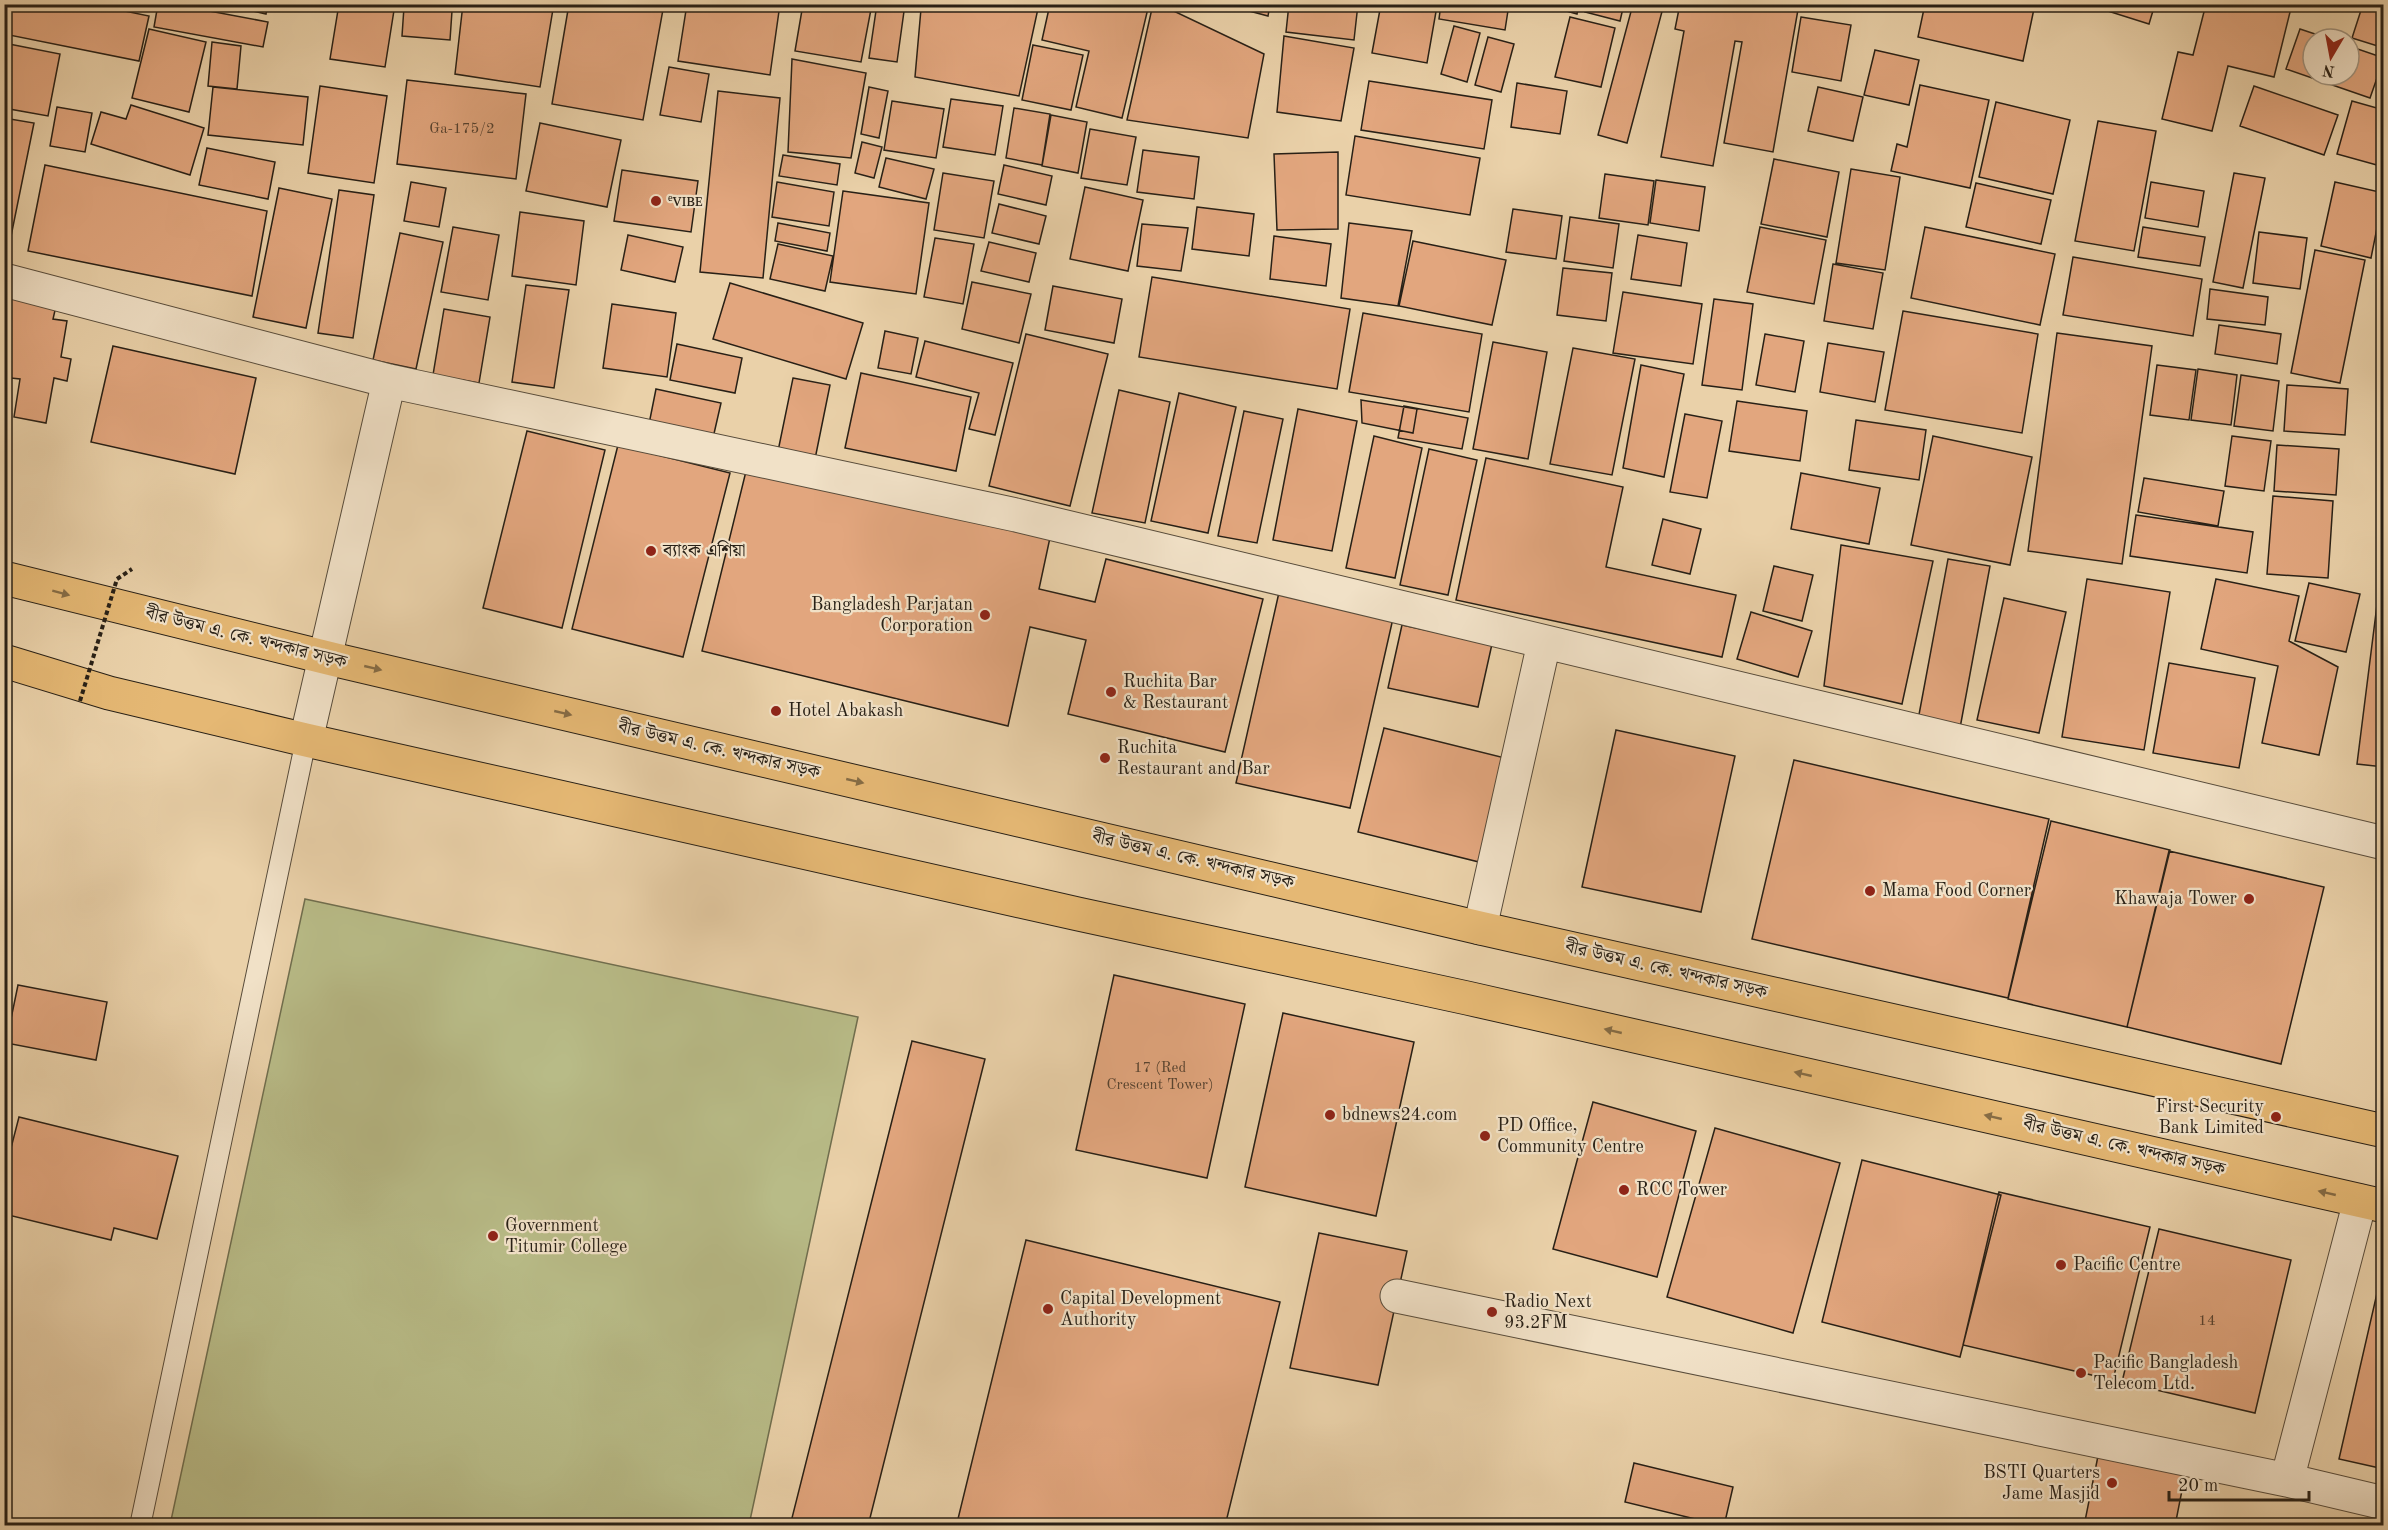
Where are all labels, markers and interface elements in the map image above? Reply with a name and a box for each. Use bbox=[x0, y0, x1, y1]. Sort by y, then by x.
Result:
north arrow bbox=[2301, 27, 2361, 87]
text: N bbox=[2321, 61, 2336, 79]
house number: Ga-175/2 bbox=[429, 122, 495, 137]
place label: ᵉᴠɪʙᴇ bbox=[668, 192, 703, 210]
marker: ᵉᴠɪʙᴇ bbox=[649, 194, 663, 208]
place label: ব্যাংক এশিয়া bbox=[662, 540, 745, 560]
marker: ব্যাংক এশিয়া bbox=[644, 544, 658, 558]
one-way arrow bbox=[52, 589, 70, 599]
place label: Bangladesh Parjatan Corporation bbox=[811, 596, 973, 635]
street label: বীর উত্তম এ. কে. খন্দকার সড়ক bbox=[143, 601, 351, 672]
marker: Bangladesh Parjatan Corporation bbox=[978, 608, 992, 622]
one-way arrow bbox=[364, 664, 382, 674]
place label: Ruchita Bar & Restaurant bbox=[1123, 673, 1228, 712]
marker: Ruchita Bar & Restaurant bbox=[1104, 685, 1118, 699]
place label: Hotel Abakash bbox=[788, 702, 904, 720]
marker: Hotel Abakash bbox=[769, 704, 783, 718]
one-way arrow bbox=[554, 709, 573, 718]
street label: বীর উত্তম এ. কে. খন্দকার সড়ক bbox=[615, 715, 824, 782]
place label: Ruchita Restaurant and Bar bbox=[1117, 739, 1270, 778]
marker: Ruchita Restaurant and Bar bbox=[1098, 751, 1112, 765]
one-way arrow bbox=[846, 777, 864, 787]
street label: বীর উত্তম এ. কে. খন্দকার সড়ক bbox=[1089, 825, 1298, 892]
place label: Mama Food Corner bbox=[1882, 882, 2032, 900]
marker: Mama Food Corner bbox=[1863, 884, 1877, 898]
place label: Khawaja Tower bbox=[2114, 890, 2238, 908]
marker: Khawaja Tower bbox=[2242, 892, 2256, 906]
street label: বীর উত্তম এ. কে. খন্দকার সড়ক bbox=[1562, 935, 1771, 1002]
one-way arrow bbox=[1603, 1026, 1622, 1035]
house number: 17 (Red Crescent Tower) bbox=[1106, 1061, 1214, 1093]
one-way arrow bbox=[1794, 1069, 1812, 1079]
place label: First Security Bank Limited bbox=[2155, 1098, 2264, 1137]
place label: bdnews24.com bbox=[1342, 1106, 1457, 1124]
marker: bdnews24.com bbox=[1323, 1108, 1337, 1122]
marker: First Security Bank Limited bbox=[2269, 1110, 2283, 1124]
one-way arrow bbox=[1984, 1112, 2002, 1122]
street label: বীর উত্তম এ. কে. খন্দকার সড়ক bbox=[2020, 1112, 2229, 1179]
place label: PD Office, Community Centre bbox=[1497, 1117, 1644, 1156]
marker: PD Office, Community Centre bbox=[1478, 1129, 1492, 1143]
place label: RCC Tower bbox=[1636, 1181, 1728, 1199]
marker: RCC Tower bbox=[1617, 1183, 1631, 1197]
one-way arrow bbox=[2317, 1188, 2336, 1197]
place label: Government Titumir College bbox=[505, 1217, 627, 1256]
marker: Government Titumir College bbox=[486, 1229, 500, 1243]
place label: Pacific Centre bbox=[2073, 1256, 2181, 1274]
marker: Pacific Centre bbox=[2054, 1258, 2068, 1272]
place label: Capital Development Authority bbox=[1060, 1290, 1221, 1329]
place label: Radio Next 93.2FM bbox=[1504, 1293, 1592, 1332]
marker: Capital Development Authority bbox=[1041, 1302, 1055, 1316]
marker: Radio Next 93.2FM bbox=[1485, 1305, 1499, 1319]
house number: 14 bbox=[2198, 1314, 2216, 1329]
place label: Pacific Bangladesh Telecom Ltd. bbox=[2093, 1354, 2238, 1393]
marker: Pacific Bangladesh Telecom Ltd. bbox=[2074, 1366, 2088, 1380]
place label: BSTI Quarters Jame Masjid bbox=[1983, 1464, 2100, 1503]
scale bar bbox=[2169, 1464, 2308, 1502]
marker: BSTI Quarters Jame Masjid bbox=[2105, 1476, 2119, 1490]
text: 20 m bbox=[2178, 1477, 2218, 1495]

